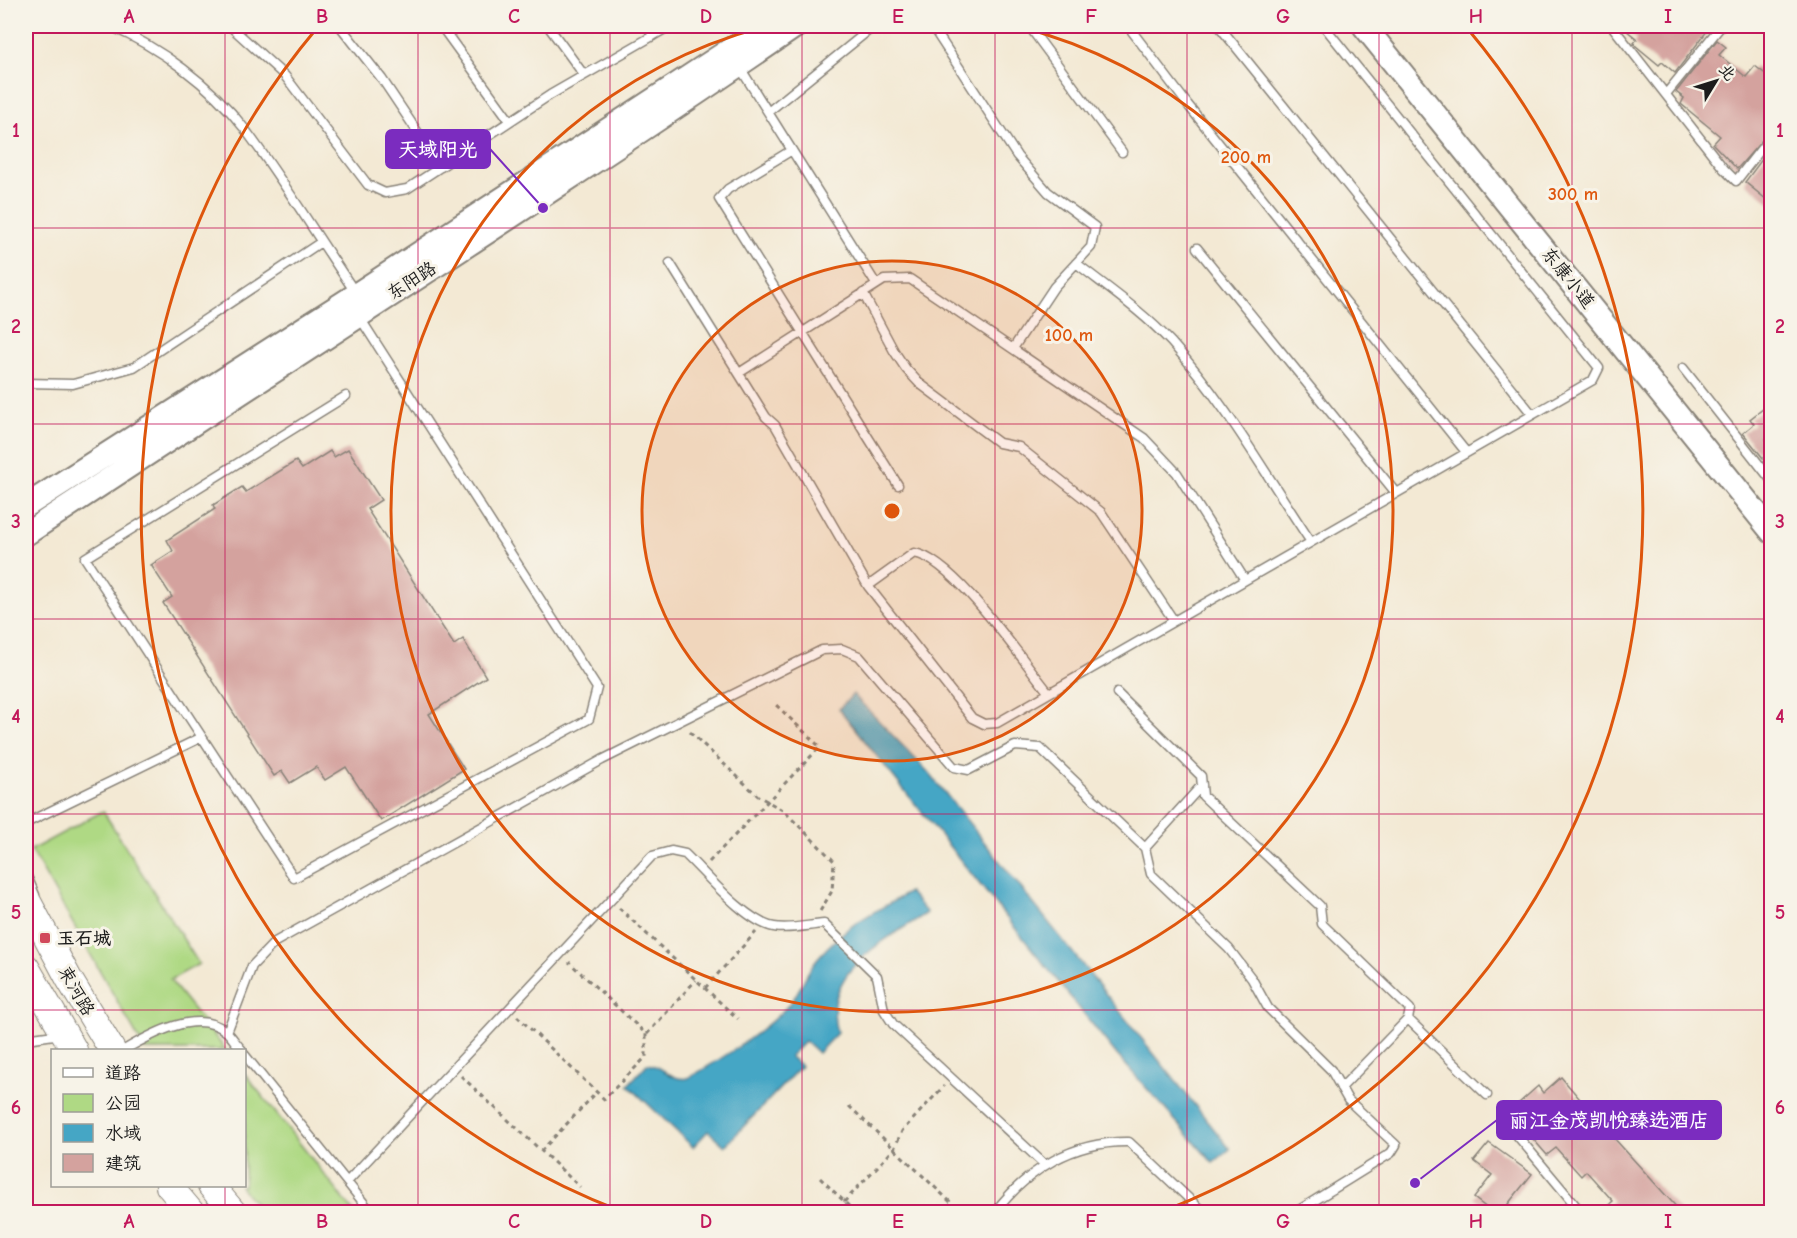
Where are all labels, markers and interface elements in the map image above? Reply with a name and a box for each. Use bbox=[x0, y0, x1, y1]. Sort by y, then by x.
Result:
text: A bbox=[123, 5, 135, 28]
text: B bbox=[316, 5, 328, 28]
text: C bbox=[508, 5, 520, 28]
text: D bbox=[700, 5, 712, 28]
text: E bbox=[892, 5, 904, 28]
text: F bbox=[1085, 5, 1097, 28]
text: G bbox=[1276, 5, 1290, 28]
text: H bbox=[1469, 5, 1483, 28]
text: I bbox=[1664, 5, 1672, 28]
north arrow bbox=[1686, 51, 1746, 111]
text: 北 bbox=[1715, 61, 1739, 84]
text: 1 bbox=[12, 119, 20, 142]
text: 1 bbox=[1776, 119, 1784, 142]
callout: 天域阳光 bbox=[386, 130, 490, 168]
text: 天域阳光 bbox=[398, 138, 478, 161]
text: 200 m bbox=[1221, 147, 1271, 168]
text: 300 m bbox=[1548, 184, 1598, 205]
street label: 东康小道 bbox=[1537, 243, 1599, 313]
street label: 东阳路 bbox=[384, 257, 440, 305]
text: 2 bbox=[11, 315, 21, 338]
text: 2 bbox=[1775, 315, 1785, 338]
text: 100 m bbox=[1045, 325, 1093, 346]
centre of rings bbox=[882, 501, 902, 521]
text: 3 bbox=[11, 510, 21, 533]
text: 3 bbox=[1775, 510, 1785, 533]
text: 4 bbox=[11, 705, 21, 728]
text: 4 bbox=[1775, 705, 1785, 728]
text: 5 bbox=[11, 901, 21, 924]
text: 5 bbox=[1775, 901, 1785, 924]
place label: 玉石城 bbox=[57, 928, 111, 949]
marker: 玉石城 bbox=[38, 931, 52, 945]
street label: 束河路 bbox=[53, 962, 99, 1020]
legend bbox=[51, 1049, 246, 1187]
text: 道路 bbox=[105, 1063, 141, 1084]
text: 公园 bbox=[105, 1093, 141, 1114]
text: 6 bbox=[11, 1096, 21, 1119]
text: 6 bbox=[1775, 1096, 1785, 1119]
callout: 丽江金茂凯悦臻选酒店 bbox=[1497, 1101, 1721, 1139]
text: 丽江金茂凯悦臻选酒店 bbox=[1509, 1109, 1709, 1132]
text: 水域 bbox=[105, 1123, 141, 1144]
text: 建筑 bbox=[105, 1153, 141, 1174]
text: A bbox=[123, 1210, 135, 1233]
text: B bbox=[316, 1210, 328, 1233]
text: C bbox=[508, 1210, 520, 1233]
text: D bbox=[700, 1210, 712, 1233]
text: E bbox=[892, 1210, 904, 1233]
text: F bbox=[1085, 1210, 1097, 1233]
text: G bbox=[1276, 1210, 1290, 1233]
text: H bbox=[1469, 1210, 1483, 1233]
text: I bbox=[1664, 1210, 1672, 1233]

